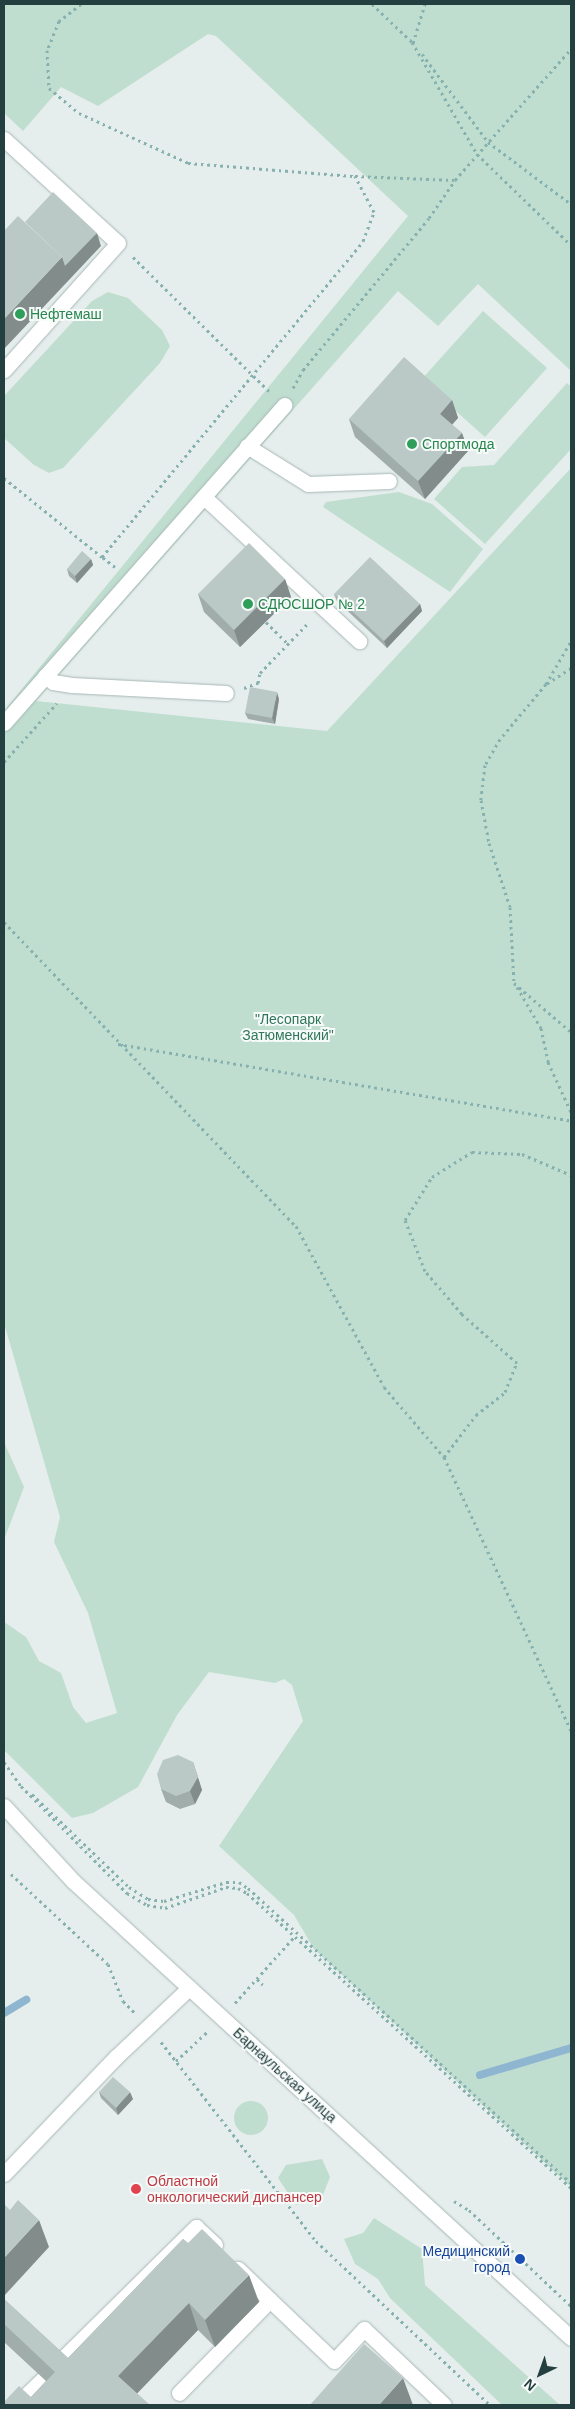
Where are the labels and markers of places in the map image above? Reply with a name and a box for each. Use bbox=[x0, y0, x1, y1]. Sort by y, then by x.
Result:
place label: Нефтемаш bbox=[30, 306, 102, 322]
marker: Нефтемаш bbox=[14, 308, 26, 320]
place label: Спортмода bbox=[422, 436, 494, 452]
marker: Спортмода bbox=[406, 438, 418, 450]
place label: СДЮСШОР № 2 bbox=[258, 596, 365, 612]
marker: СДЮСШОР № 2 bbox=[242, 598, 254, 610]
place label: Областной онкологический диспансер bbox=[147, 2173, 322, 2206]
marker: Областной онкологический диспансер bbox=[129, 2182, 143, 2196]
place label: Медицинский город bbox=[422, 2243, 510, 2276]
marker: Медицинский город bbox=[514, 2253, 526, 2265]

